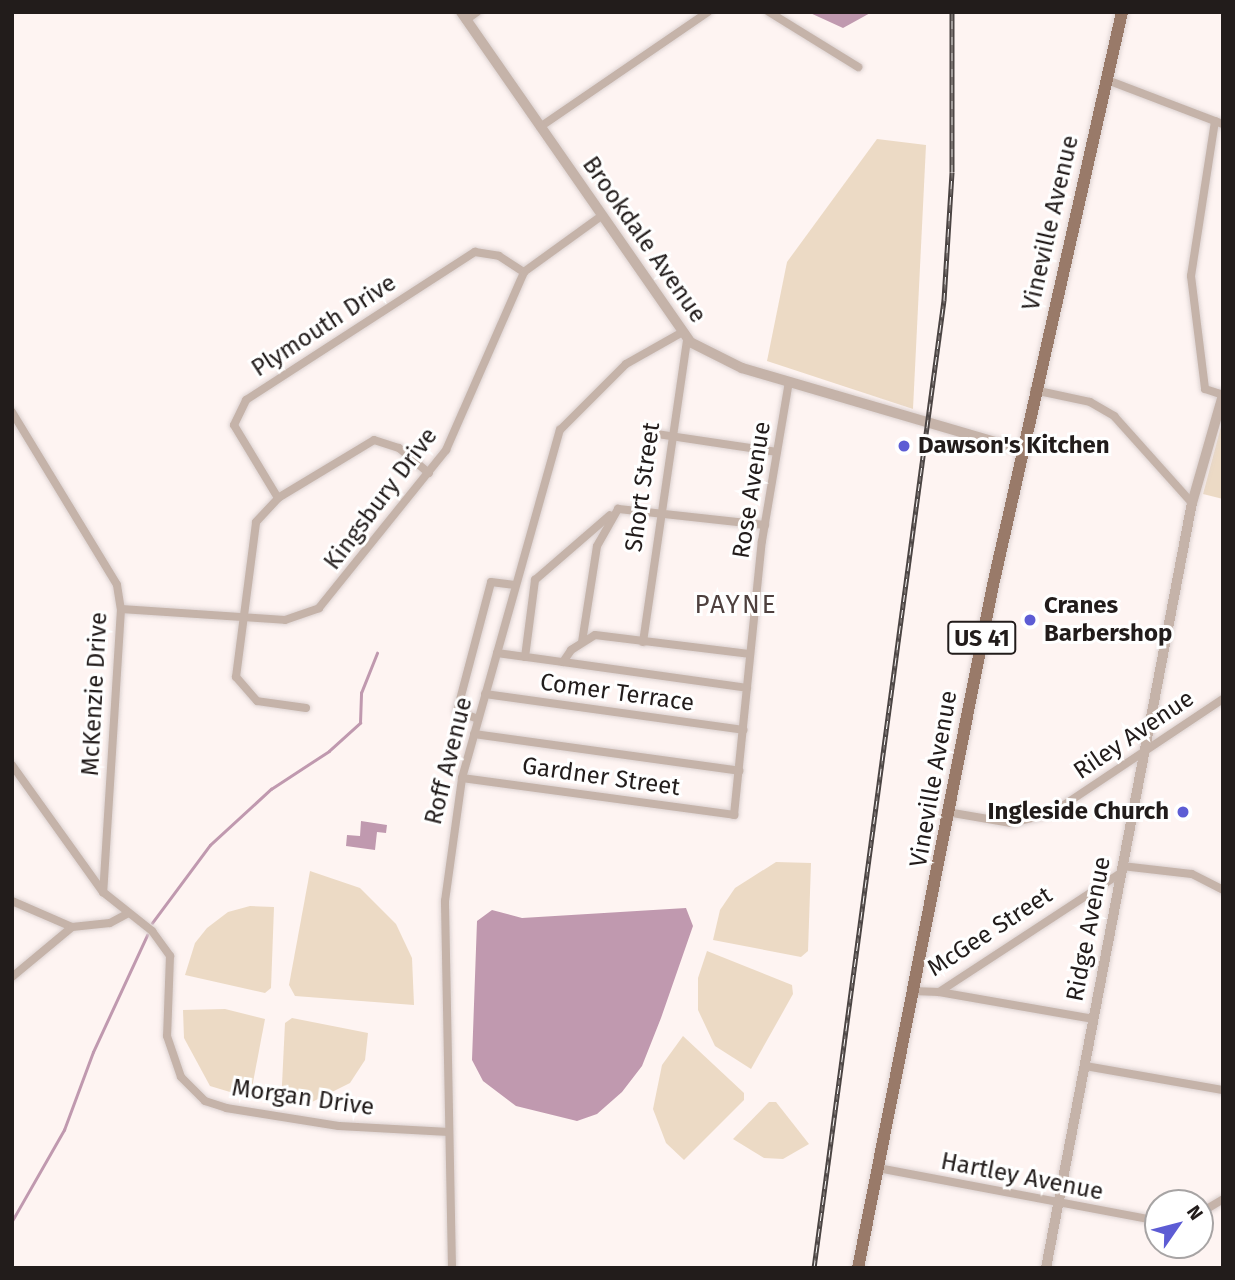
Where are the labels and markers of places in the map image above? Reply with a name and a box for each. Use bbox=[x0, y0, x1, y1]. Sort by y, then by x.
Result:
place label: Dawson's Kitchen bbox=[918, 432, 1110, 460]
marker: Dawson's Kitchen bbox=[896, 438, 912, 454]
place label: Cranes Barbershop bbox=[1044, 592, 1172, 648]
marker: Cranes Barbershop bbox=[1022, 612, 1038, 628]
place label: Ingleside Church bbox=[988, 798, 1169, 826]
marker: Ingleside Church bbox=[1175, 804, 1191, 820]

